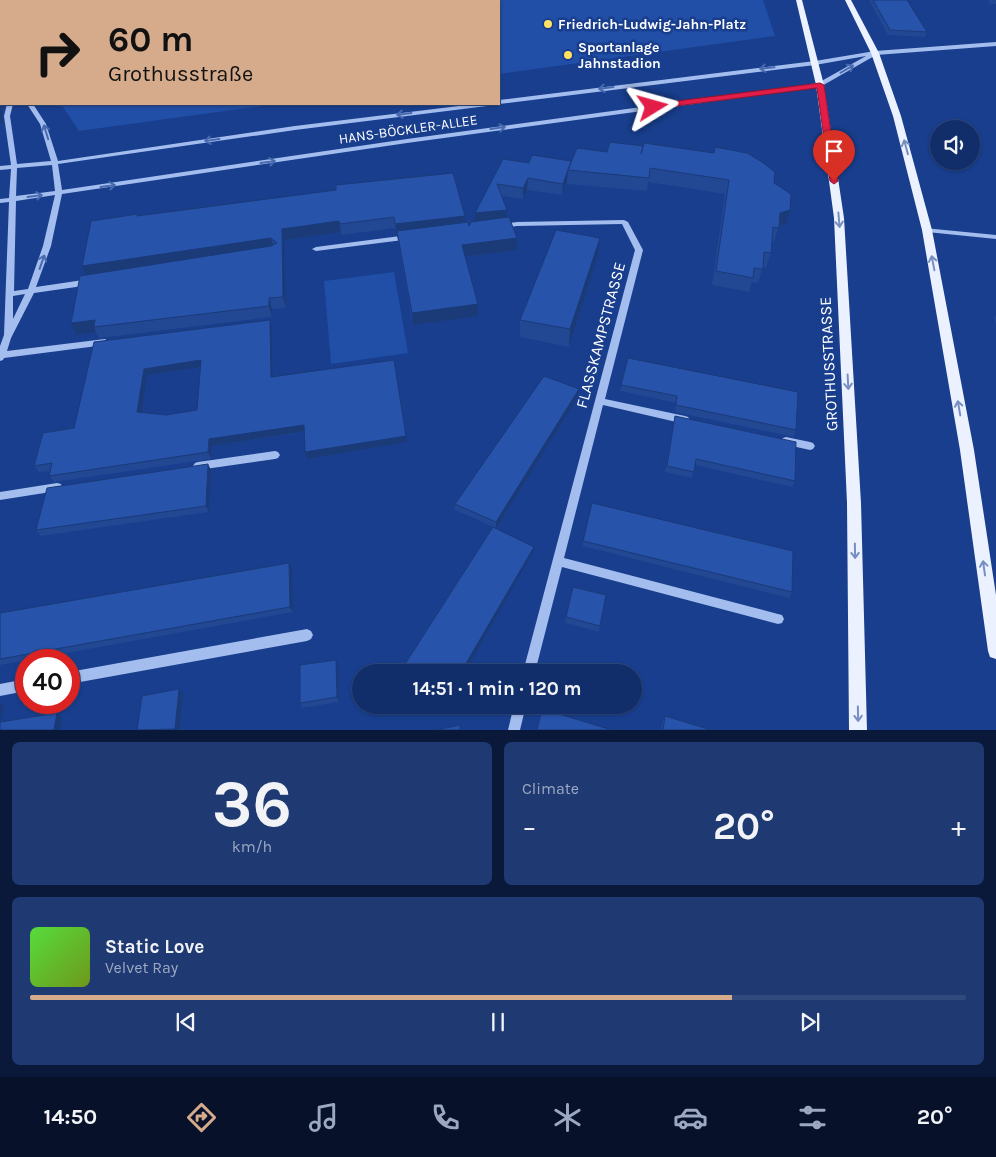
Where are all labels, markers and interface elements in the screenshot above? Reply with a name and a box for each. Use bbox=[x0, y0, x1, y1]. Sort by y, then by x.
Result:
place label: Friedrich-Ludwig-Jahn-Platz bbox=[558, 16, 746, 33]
marker: Friedrich-Ludwig-Jahn-Platz bbox=[542, 18, 554, 30]
text: 60 m bbox=[108, 19, 193, 60]
icon: right bbox=[25, 20, 90, 85]
place label: Sportanlage Jahnstadion bbox=[578, 39, 661, 72]
marker: Sportanlage Jahnstadion bbox=[562, 49, 574, 61]
text: Grothusstraße bbox=[108, 61, 253, 87]
one-way arrow bbox=[759, 63, 775, 73]
one-way arrow bbox=[840, 63, 854, 73]
position arrow bbox=[626, 80, 678, 132]
one-way arrow bbox=[598, 84, 614, 94]
one-way arrow bbox=[396, 110, 412, 120]
street label: HANS-BÖCKLER-ALLEE bbox=[338, 111, 479, 148]
map controls bbox=[930, 120, 980, 170]
button: sound bbox=[930, 120, 980, 170]
one-way arrow bbox=[490, 123, 506, 133]
one-way arrow bbox=[40, 124, 50, 140]
pin bbox=[813, 130, 855, 181]
one-way arrow bbox=[205, 135, 221, 145]
icon: arrive bbox=[820, 137, 848, 165]
one-way arrow bbox=[901, 140, 910, 156]
one-way arrow bbox=[260, 157, 276, 167]
one-way arrow bbox=[99, 180, 115, 190]
one-way arrow bbox=[27, 191, 43, 201]
one-way arrow bbox=[834, 211, 844, 227]
one-way arrow bbox=[38, 254, 47, 270]
one-way arrow bbox=[928, 256, 938, 272]
street label: FLASSKAMPSTRASSE bbox=[572, 260, 629, 410]
street label: GROTHUSSTRASSE bbox=[815, 296, 841, 432]
one-way arrow bbox=[843, 374, 852, 390]
one-way arrow bbox=[954, 400, 964, 416]
one-way arrow bbox=[850, 543, 860, 559]
one-way arrow bbox=[979, 561, 989, 577]
speed limit sign: 40 bbox=[15, 649, 80, 714]
text: 14:51 · 1 min · 120 m bbox=[412, 678, 582, 700]
one-way arrow bbox=[853, 706, 863, 722]
text: 36 bbox=[212, 766, 292, 842]
text: Climate bbox=[522, 779, 579, 798]
text: 20° bbox=[713, 804, 775, 849]
text: − bbox=[522, 810, 537, 843]
text: + bbox=[951, 810, 966, 843]
text: km/h bbox=[232, 837, 272, 856]
text: Static Love bbox=[105, 936, 204, 958]
text: Velvet Ray bbox=[105, 958, 178, 977]
icon: previous bbox=[172, 1008, 200, 1036]
icon: pause bbox=[484, 1008, 512, 1036]
icon: next bbox=[796, 1008, 824, 1036]
icon: directions bbox=[184, 1100, 219, 1135]
icon: music bbox=[306, 1100, 341, 1135]
icon: phone bbox=[428, 1100, 463, 1135]
icon: climate bbox=[550, 1100, 585, 1135]
icon: car bbox=[673, 1100, 708, 1135]
icon: filters bbox=[795, 1100, 830, 1135]
text: 14:50 bbox=[44, 1104, 97, 1130]
text: 20° bbox=[917, 1104, 952, 1130]

